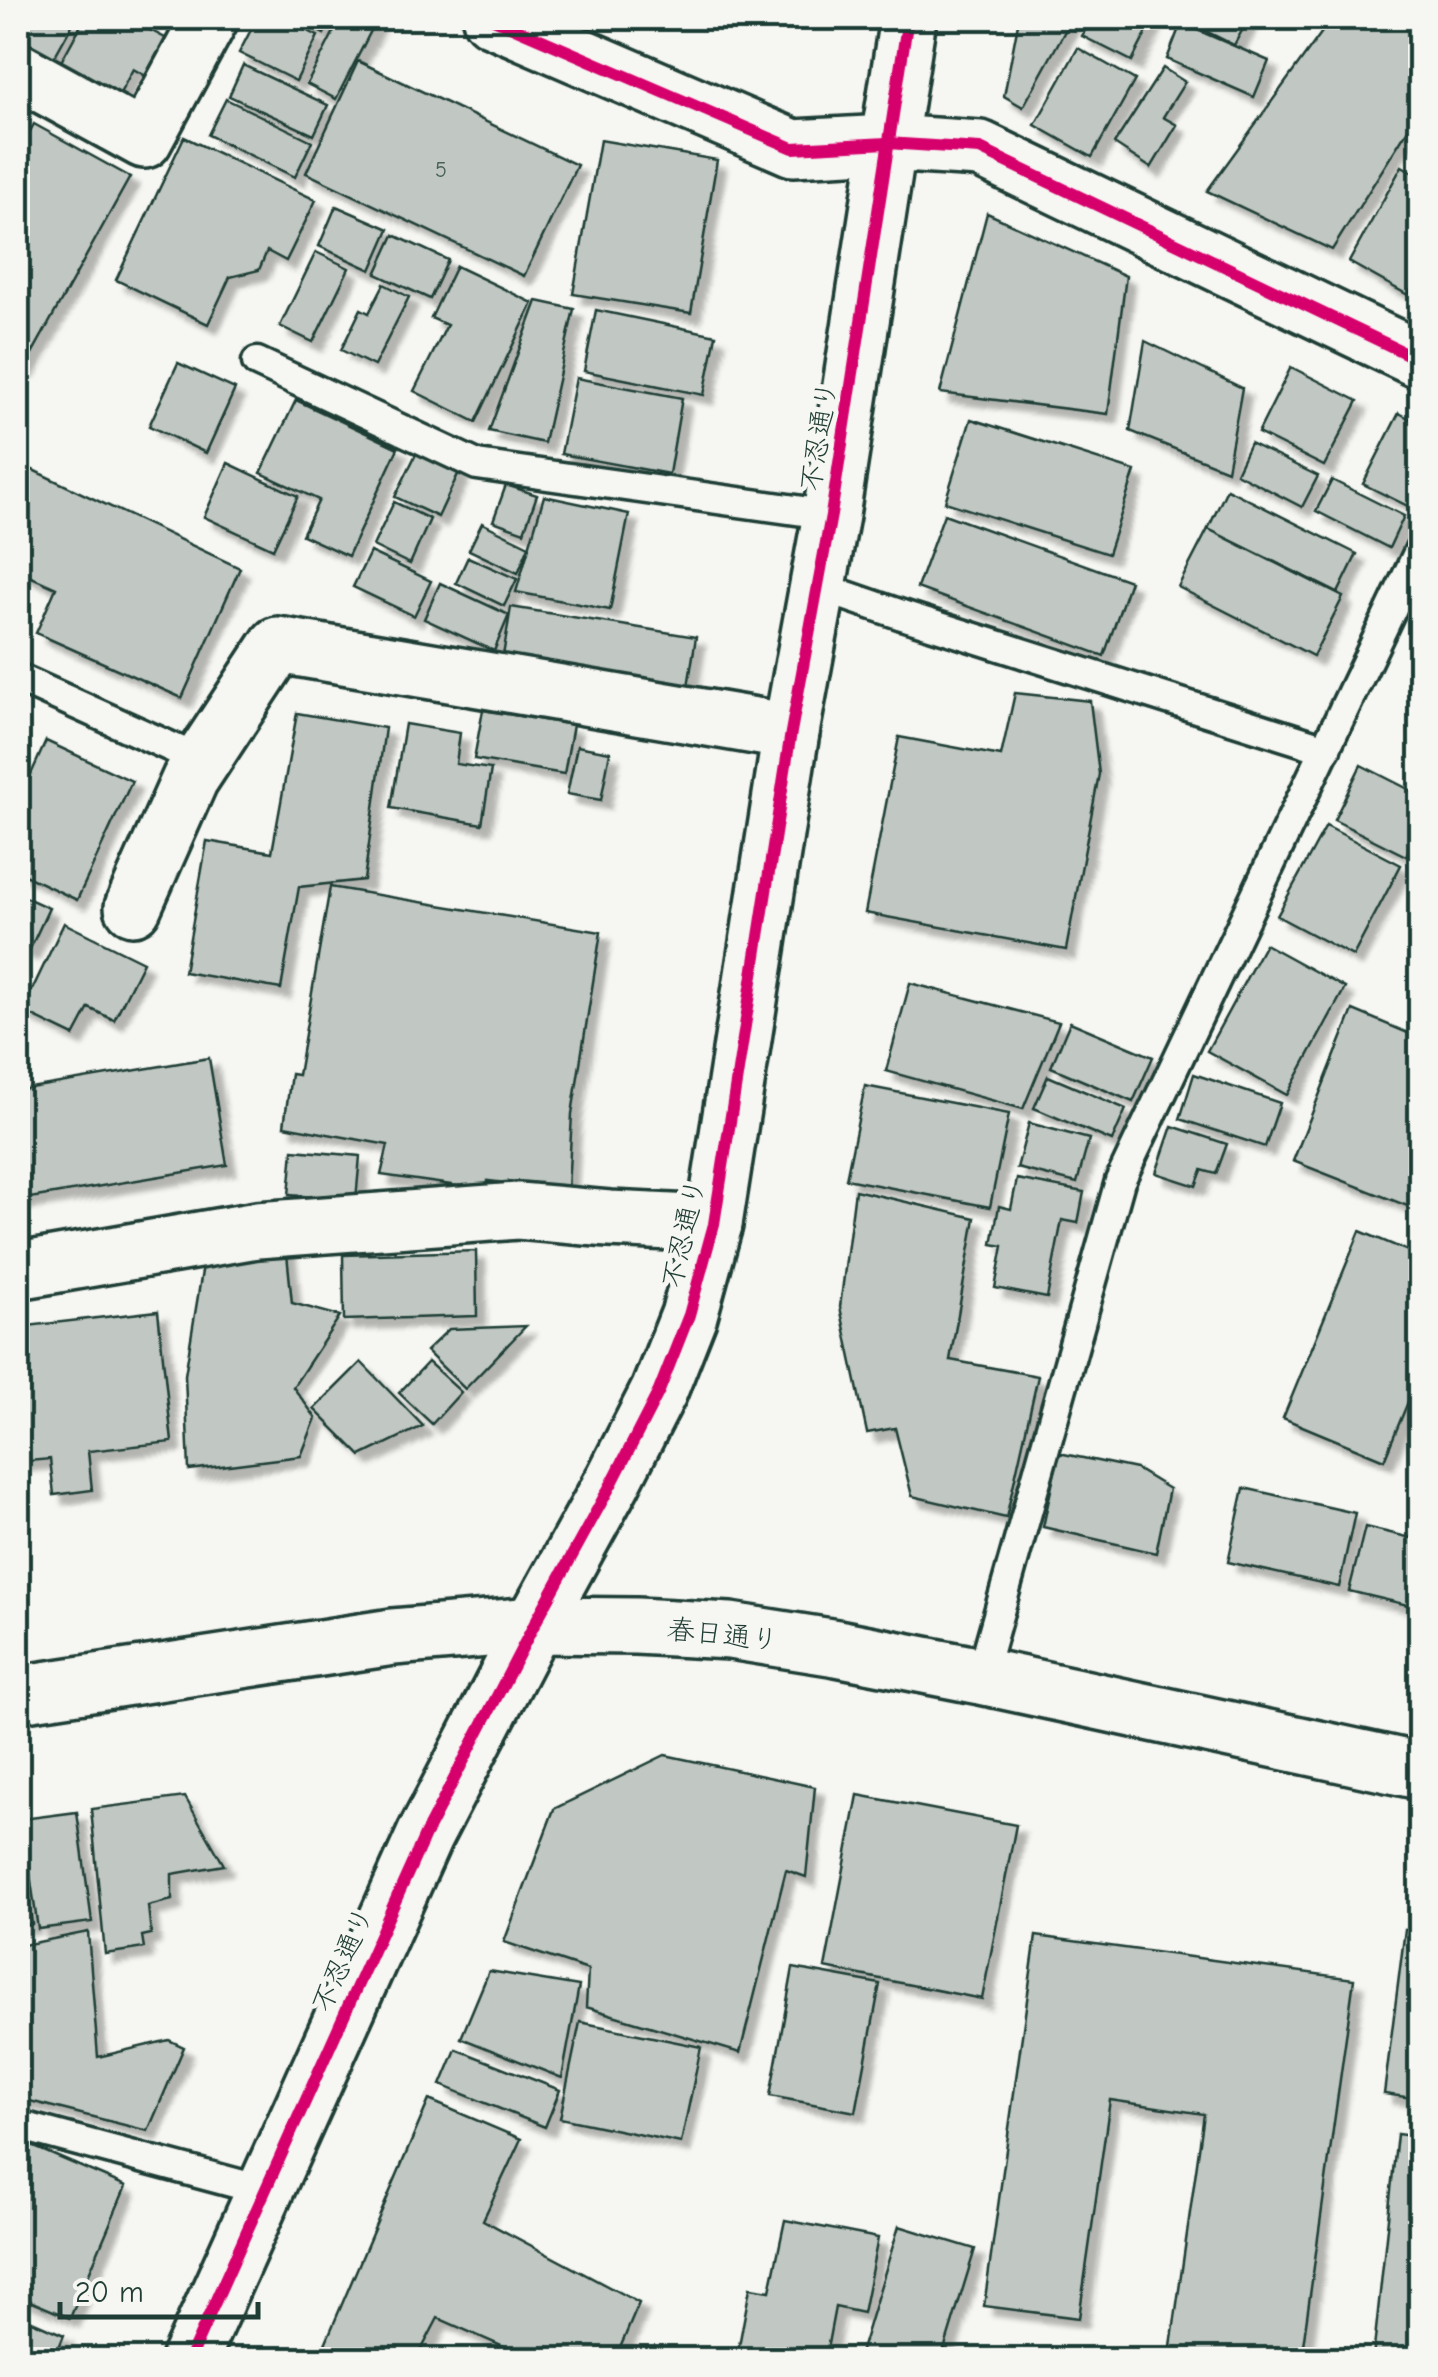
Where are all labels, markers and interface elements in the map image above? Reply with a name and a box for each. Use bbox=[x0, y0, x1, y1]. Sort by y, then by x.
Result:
house number: 5 bbox=[435, 157, 447, 183]
street label: 不忍通り bbox=[794, 378, 844, 494]
street label: 不忍通り bbox=[656, 1175, 712, 1291]
street label: 春日通り bbox=[666, 1613, 780, 1657]
street label: 不忍通り bbox=[306, 1902, 380, 2017]
scale bar bbox=[60, 2257, 258, 2319]
text: 20 m bbox=[75, 2275, 144, 2310]

